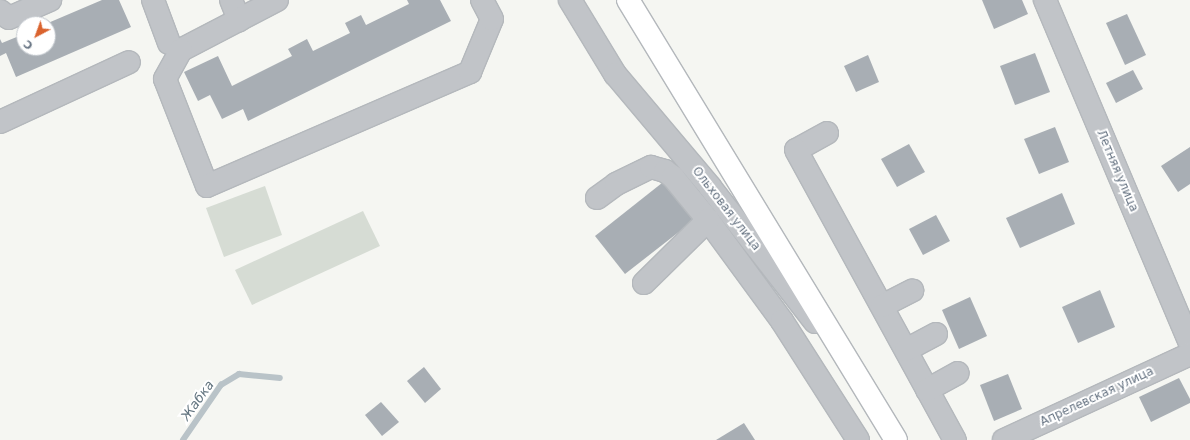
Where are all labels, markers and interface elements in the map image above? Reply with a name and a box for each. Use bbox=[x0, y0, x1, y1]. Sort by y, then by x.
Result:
north arrow bbox=[16, 16, 56, 56]
text: С bbox=[21, 37, 36, 52]
street label: Летняя улица bbox=[1093, 128, 1141, 214]
street label: Ольховая улица bbox=[689, 164, 763, 254]
street label: Апрелевская улица bbox=[1038, 364, 1156, 430]
water label: Жабка bbox=[178, 378, 218, 424]

